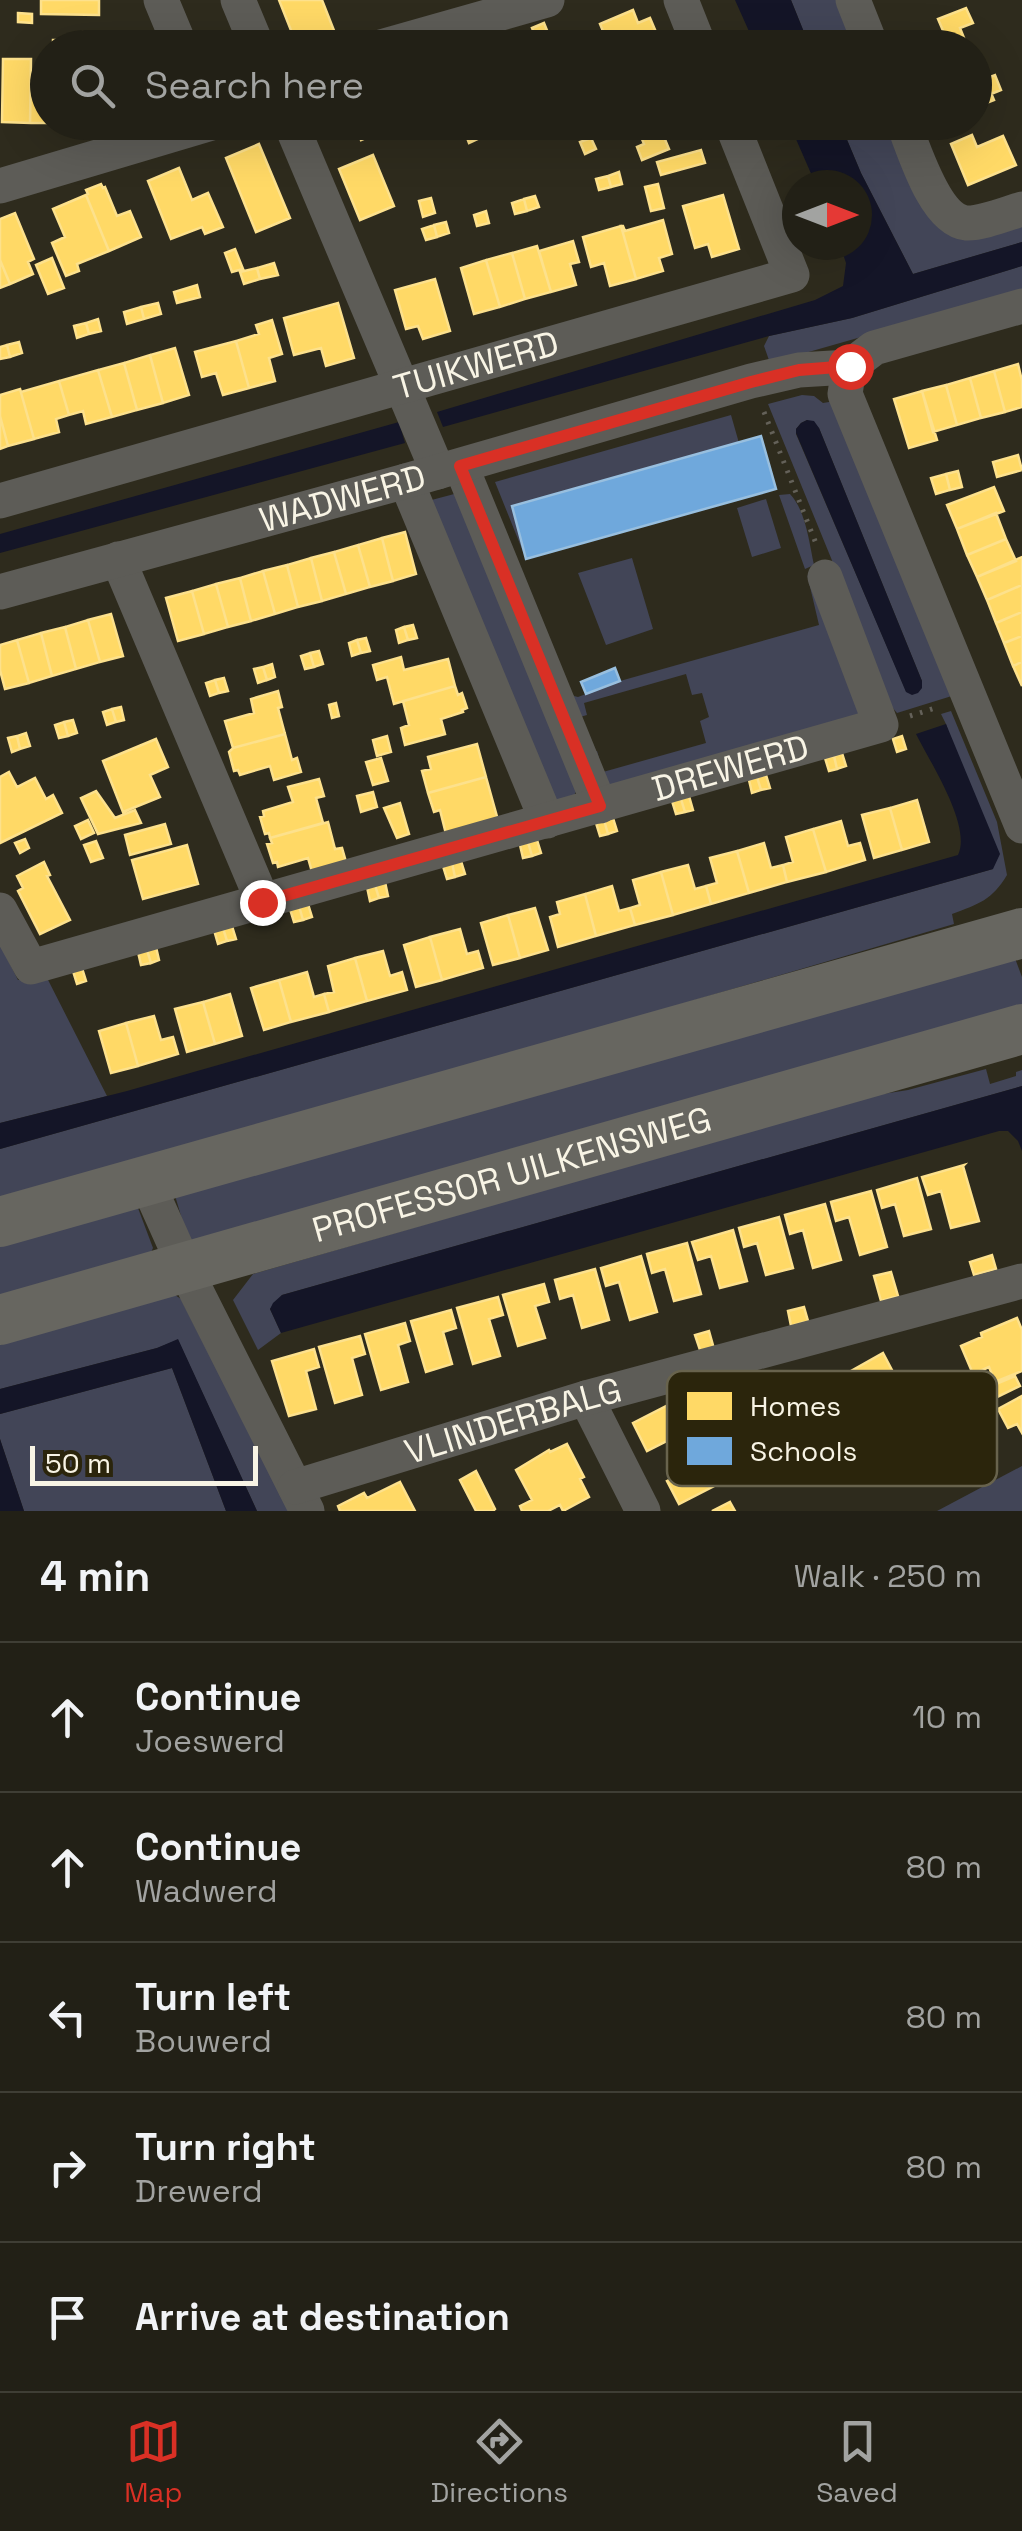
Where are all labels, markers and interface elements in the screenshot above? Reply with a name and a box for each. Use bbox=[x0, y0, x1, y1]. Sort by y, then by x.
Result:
search box bbox=[30, 30, 992, 140]
icon: search bbox=[65, 58, 120, 113]
text: Search here bbox=[145, 61, 364, 109]
north arrow bbox=[782, 170, 872, 260]
street label: TUIKWERD bbox=[388, 321, 564, 410]
route start bbox=[828, 344, 874, 390]
street label: WADWERD bbox=[254, 454, 431, 542]
street label: DREWERD bbox=[647, 725, 814, 811]
route end bbox=[240, 880, 286, 926]
street label: PROFESSOR UILKENSWEG bbox=[307, 1097, 716, 1252]
street label: VLINDERBALG bbox=[399, 1367, 626, 1474]
legend bbox=[667, 1371, 997, 1486]
text: Homes bbox=[750, 1388, 841, 1424]
text: Schools bbox=[750, 1433, 857, 1469]
scale bar bbox=[30, 1441, 258, 1486]
text: 50 m bbox=[45, 1445, 111, 1481]
text: 4 min bbox=[40, 1550, 150, 1603]
text: Walk · 250 m bbox=[794, 1556, 982, 1596]
text: Continue bbox=[135, 1673, 301, 1721]
icon: ahead bbox=[40, 1690, 95, 1745]
text: 10 m bbox=[912, 1697, 982, 1737]
text: Joeswerd bbox=[135, 1721, 285, 1761]
text: Continue bbox=[135, 1823, 301, 1871]
icon: ahead bbox=[40, 1840, 95, 1895]
text: 80 m bbox=[906, 1847, 982, 1887]
text: Wadwerd bbox=[135, 1871, 278, 1911]
text: Turn left bbox=[135, 1973, 291, 2021]
icon: left bbox=[40, 1990, 95, 2045]
text: 80 m bbox=[906, 1997, 982, 2037]
text: Bouwerd bbox=[135, 2021, 272, 2061]
text: Turn right bbox=[135, 2123, 316, 2171]
icon: right bbox=[40, 2140, 95, 2195]
text: 80 m bbox=[906, 2147, 982, 2187]
text: Drewerd bbox=[135, 2171, 263, 2211]
icon: arrive bbox=[40, 2290, 95, 2345]
text: Arrive at destination bbox=[135, 2293, 510, 2341]
tab: Map bbox=[124, 2414, 182, 2510]
tab: Directions bbox=[431, 2414, 568, 2510]
tab: Saved bbox=[816, 2414, 898, 2510]

